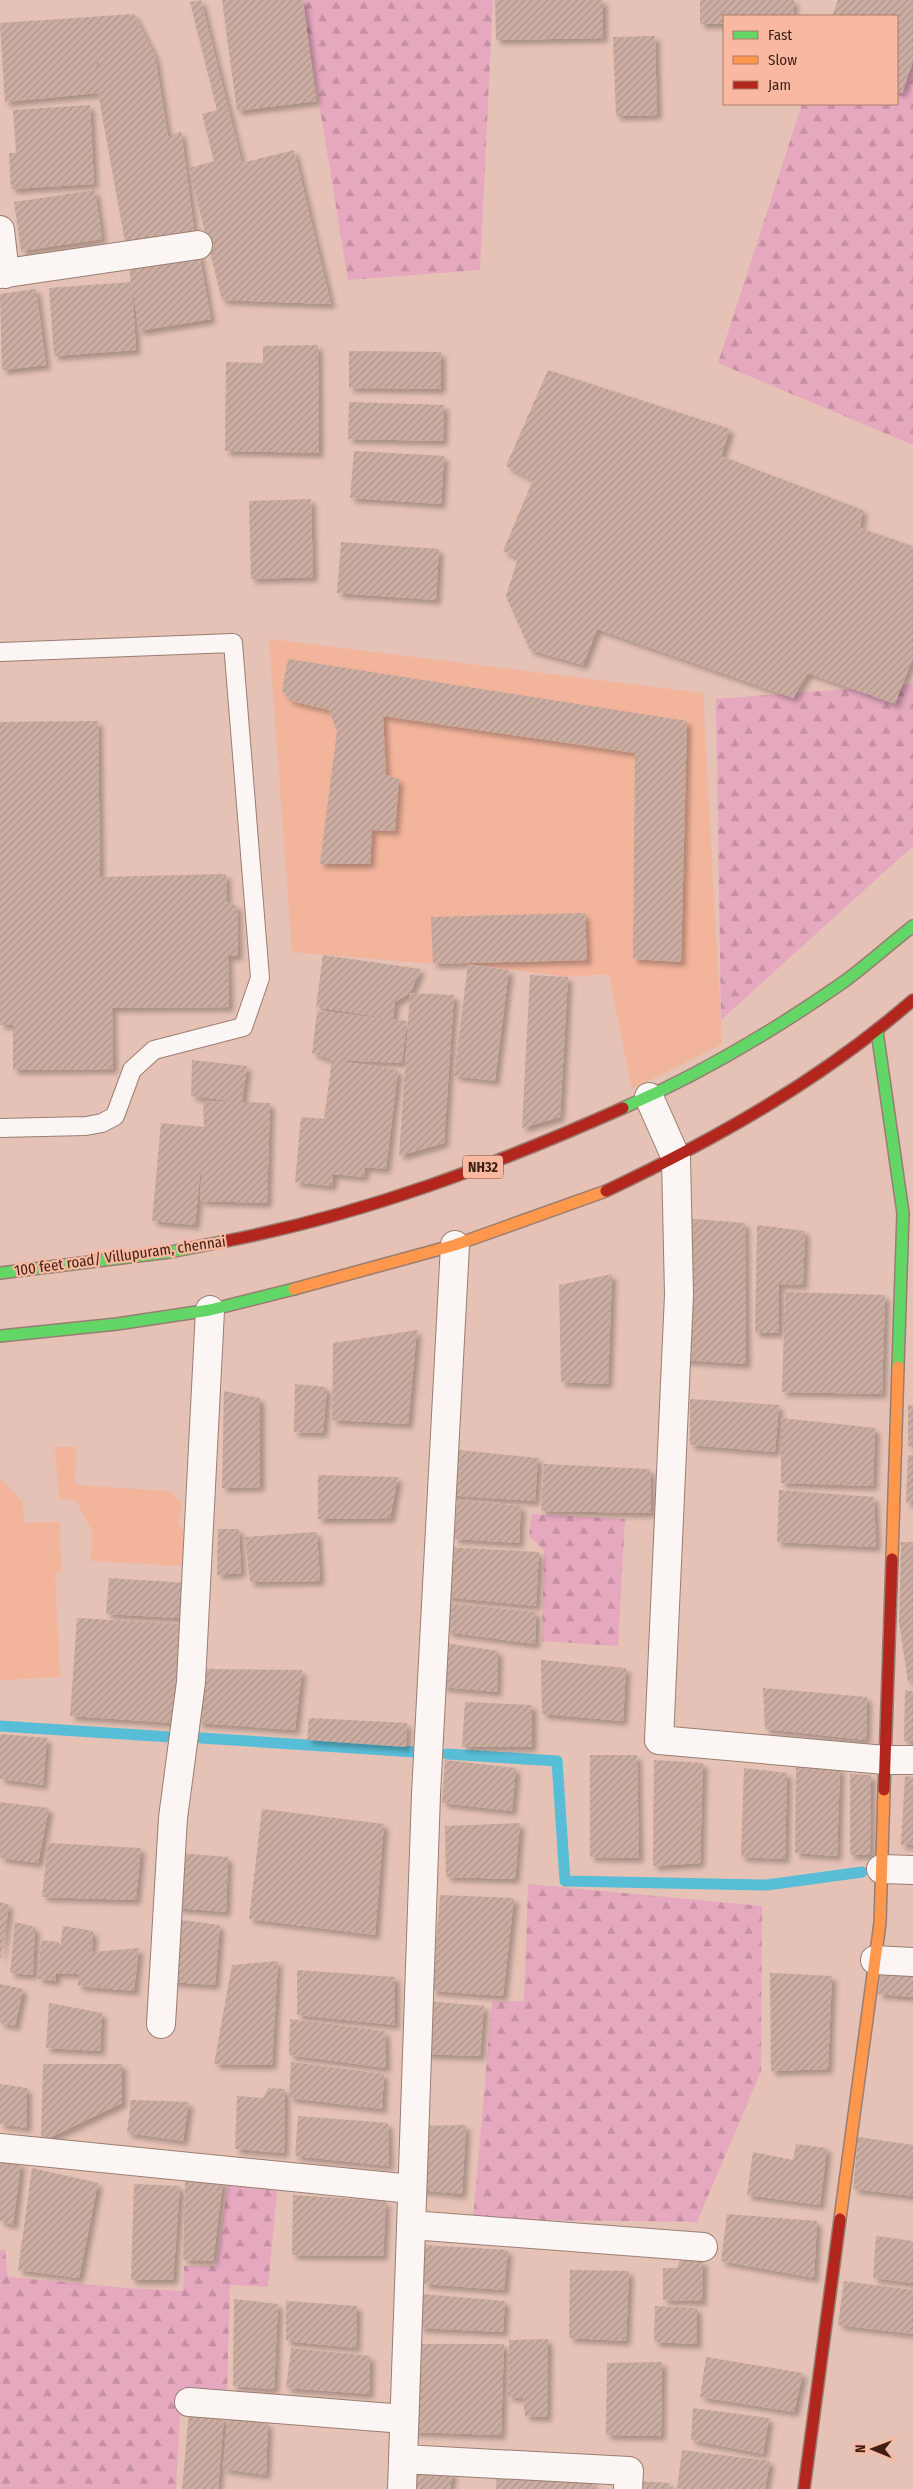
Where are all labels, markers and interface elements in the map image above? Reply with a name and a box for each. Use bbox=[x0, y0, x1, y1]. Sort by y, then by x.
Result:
legend bbox=[723, 15, 898, 105]
text: Fast bbox=[768, 26, 792, 44]
text: Slow bbox=[768, 51, 797, 69]
text: Jam bbox=[768, 76, 791, 94]
road number: NH32 bbox=[463, 1156, 503, 1178]
street label: 100 feet road/ Villupuram, chennai bbox=[13, 1232, 227, 1280]
north arrow bbox=[848, 2424, 898, 2474]
text: N bbox=[852, 2444, 869, 2453]

